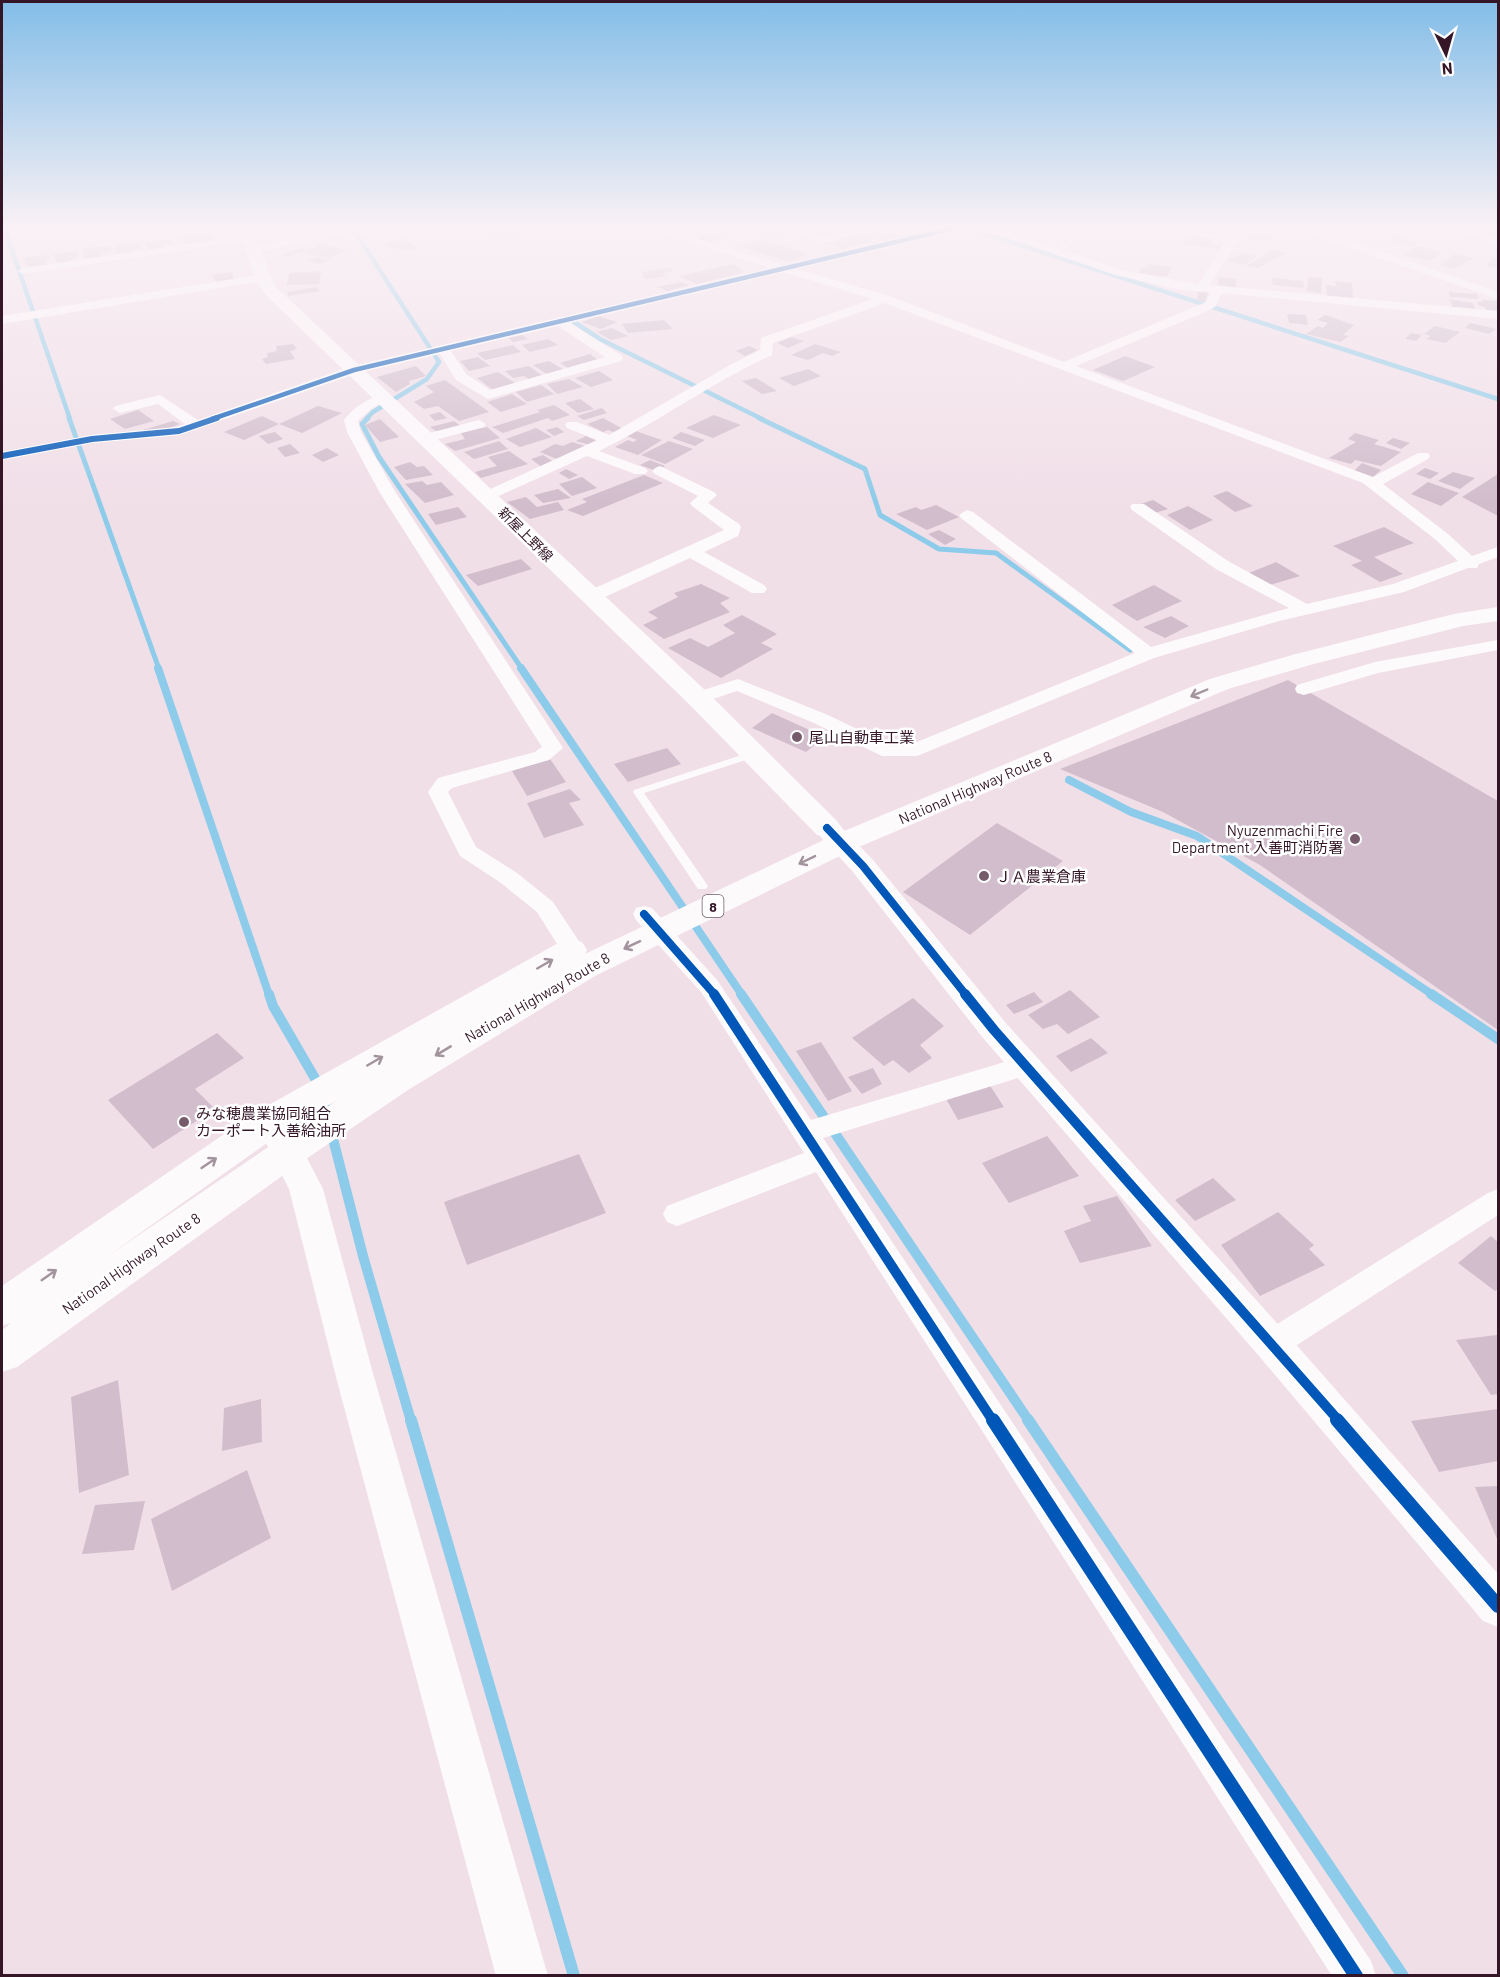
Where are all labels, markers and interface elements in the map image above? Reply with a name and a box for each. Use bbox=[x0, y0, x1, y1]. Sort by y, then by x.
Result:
north arrow bbox=[1416, 24, 1476, 84]
text: N bbox=[1441, 60, 1453, 79]
street label: 新屋上野線 bbox=[495, 503, 557, 565]
one-way arrow bbox=[1190, 688, 1208, 699]
place label: 尾山自動車工業 bbox=[809, 728, 914, 746]
marker: 尾山自動車工業 bbox=[790, 730, 804, 744]
street label: National Highway Route 8 bbox=[896, 747, 1054, 827]
place label: Nyuzenmachi Fire Department 入善町消防署 bbox=[1172, 821, 1343, 856]
marker: Nyuzenmachi Fire Department 入善町消防署 bbox=[1348, 832, 1362, 846]
one-way arrow bbox=[798, 855, 816, 867]
place label: ＪＡ農業倉庫 bbox=[996, 867, 1086, 885]
marker: ＪＡ農業倉庫 bbox=[977, 869, 991, 883]
road number: 8 bbox=[702, 895, 724, 917]
one-way arrow bbox=[623, 940, 641, 952]
street label: National Highway Route 8 bbox=[461, 948, 613, 1046]
one-way arrow bbox=[536, 958, 553, 970]
one-way arrow bbox=[435, 1045, 452, 1057]
one-way arrow bbox=[366, 1055, 383, 1067]
place label: みな穂農業協同組合 カーポート入善給油所 bbox=[196, 1104, 346, 1139]
marker: みな穂農業協同組合 カーポート入善給油所 bbox=[177, 1115, 191, 1129]
one-way arrow bbox=[201, 1157, 217, 1169]
street label: National Highway Route 8 bbox=[58, 1208, 204, 1318]
one-way arrow bbox=[41, 1269, 57, 1281]

